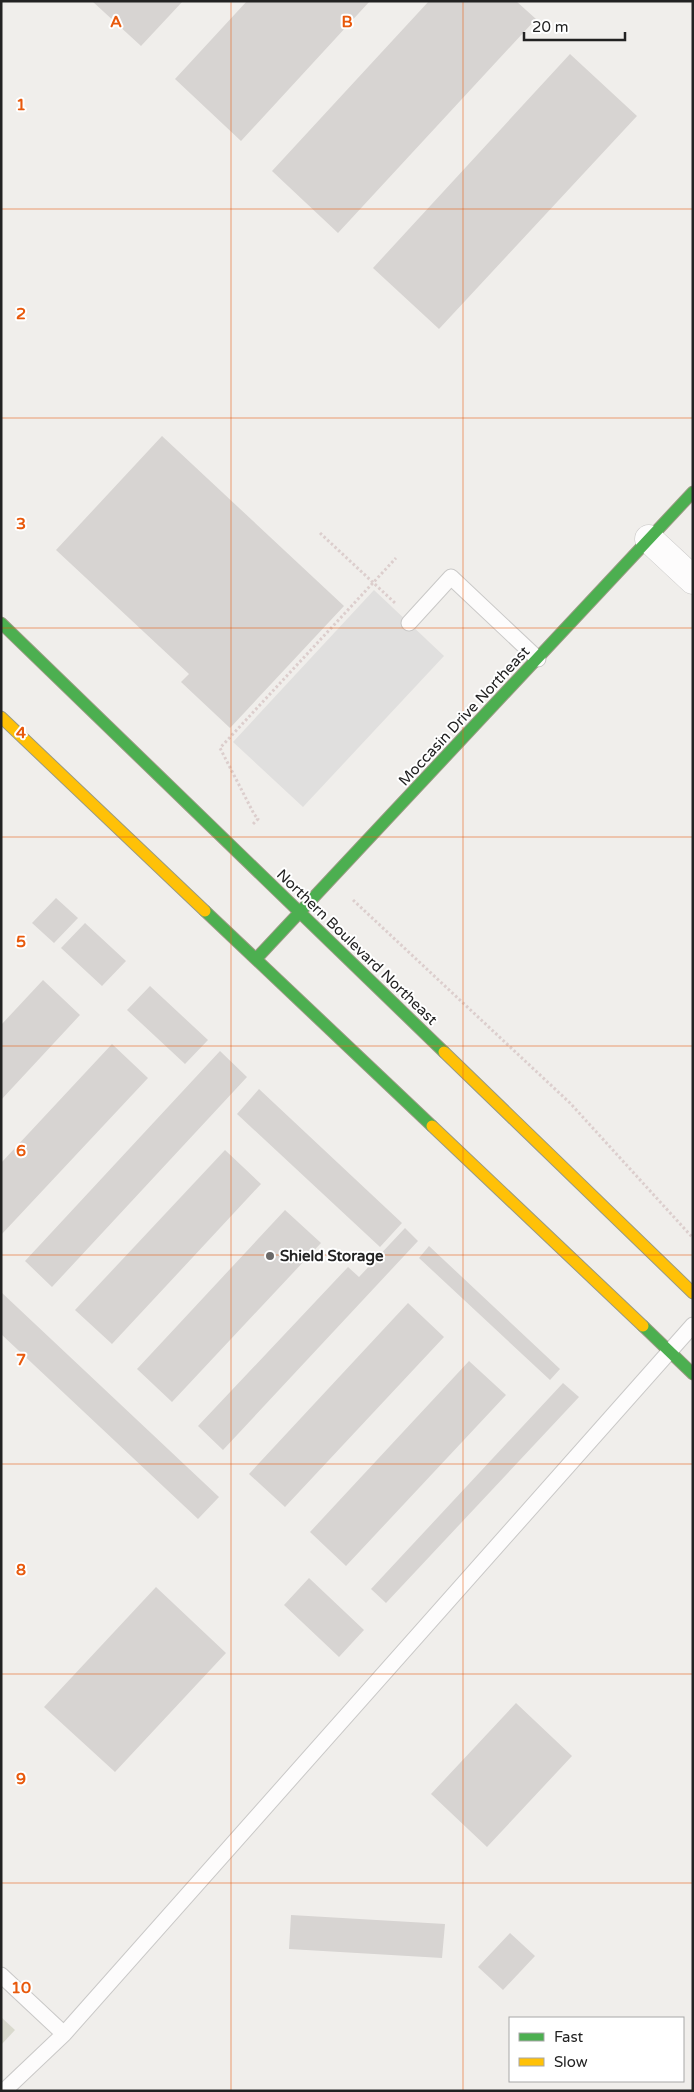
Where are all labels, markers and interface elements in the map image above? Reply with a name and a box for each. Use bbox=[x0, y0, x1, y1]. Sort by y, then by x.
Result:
scale bar bbox=[524, 10, 625, 42]
text: A bbox=[110, 12, 122, 32]
text: B bbox=[341, 12, 353, 32]
text: 20 m bbox=[532, 18, 569, 36]
text: 1 bbox=[16, 95, 26, 115]
text: 2 bbox=[16, 304, 26, 324]
text: 3 bbox=[16, 514, 26, 534]
street label: Moccasin Drive Northeast bbox=[395, 642, 533, 789]
text: 4 bbox=[16, 723, 26, 743]
street label: Northern Boulevard Northeast bbox=[273, 865, 441, 1029]
text: 5 bbox=[16, 932, 26, 952]
text: 6 bbox=[16, 1141, 26, 1161]
place label: Shield Storage bbox=[280, 1247, 384, 1266]
marker: Shield Storage bbox=[264, 1250, 276, 1262]
text: 7 bbox=[16, 1350, 26, 1370]
text: 8 bbox=[16, 1560, 26, 1580]
text: 9 bbox=[16, 1769, 26, 1789]
text: 10 bbox=[11, 1978, 31, 1998]
legend bbox=[509, 2017, 684, 2082]
text: Fast bbox=[554, 2028, 584, 2046]
text: Slow bbox=[554, 2053, 588, 2071]

